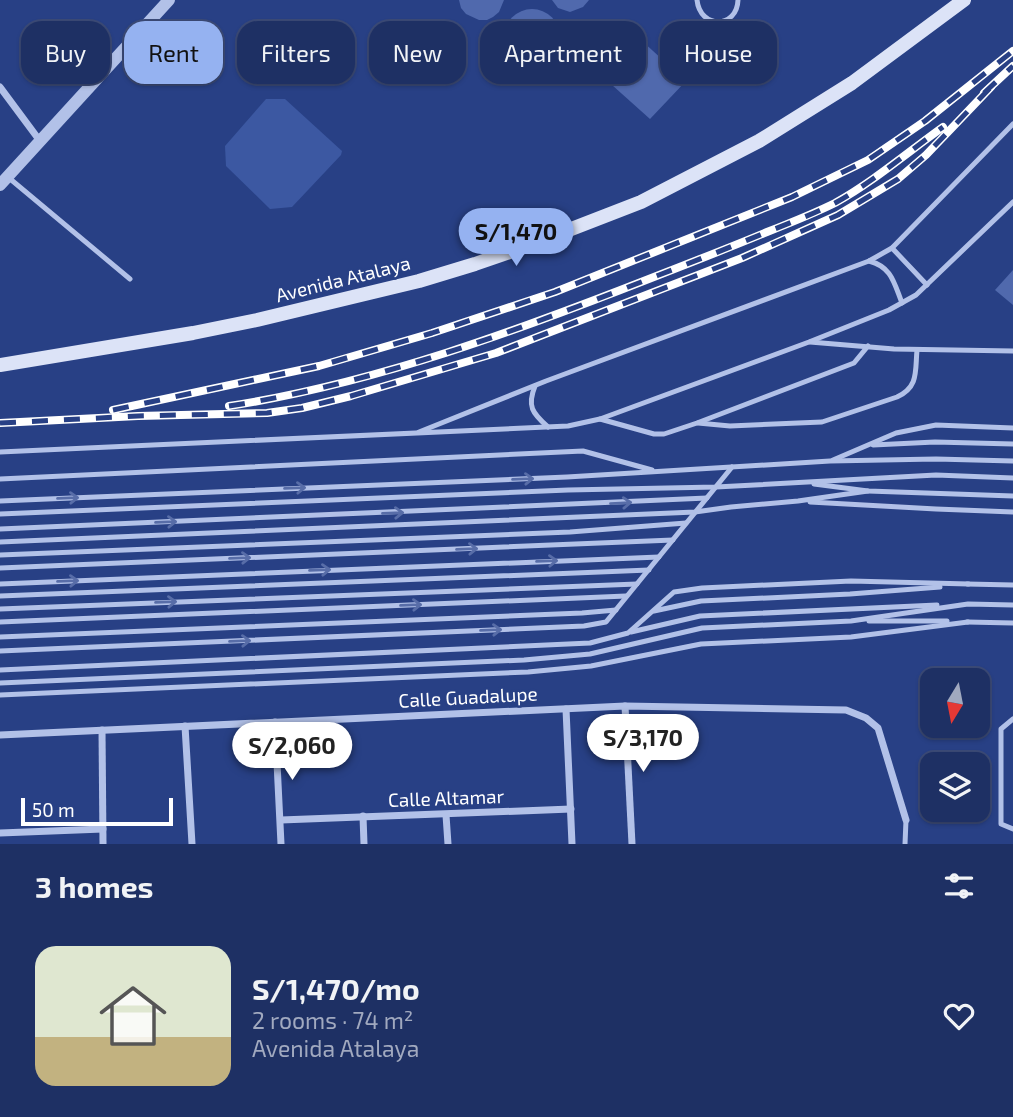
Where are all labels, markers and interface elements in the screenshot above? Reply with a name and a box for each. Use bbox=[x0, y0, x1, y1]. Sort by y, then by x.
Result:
chip: Buy bbox=[21, 21, 110, 84]
chip: Rent bbox=[124, 21, 223, 84]
chip: Filters bbox=[237, 21, 355, 84]
chip: New bbox=[369, 21, 466, 84]
chip: Apartment bbox=[480, 21, 646, 84]
chip: House bbox=[660, 21, 777, 84]
pin: S/1,470 bbox=[451, 208, 581, 268]
text: S/1,470 bbox=[475, 217, 557, 245]
street label: Avenida Atalaya bbox=[273, 251, 413, 306]
one-way arrow bbox=[511, 472, 534, 485]
one-way arrow bbox=[284, 482, 307, 495]
one-way arrow bbox=[56, 491, 79, 504]
one-way arrow bbox=[609, 496, 632, 509]
one-way arrow bbox=[382, 506, 405, 519]
one-way arrow bbox=[154, 516, 177, 529]
one-way arrow bbox=[455, 542, 478, 555]
one-way arrow bbox=[228, 552, 251, 565]
one-way arrow bbox=[536, 554, 559, 567]
one-way arrow bbox=[308, 564, 331, 577]
one-way arrow bbox=[56, 574, 79, 587]
one-way arrow bbox=[154, 596, 177, 609]
one-way arrow bbox=[399, 599, 422, 612]
one-way arrow bbox=[480, 624, 503, 637]
one-way arrow bbox=[228, 634, 251, 647]
north arrow bbox=[920, 668, 990, 738]
map controls bbox=[920, 668, 990, 822]
street label: Calle Guadalupe bbox=[398, 681, 538, 712]
pin: S/3,170 bbox=[578, 714, 708, 774]
pin: S/2,060 bbox=[227, 722, 357, 782]
text: S/3,170 bbox=[603, 723, 683, 751]
text: S/2,060 bbox=[248, 731, 336, 759]
button: layers bbox=[920, 752, 990, 822]
street label: Calle Altamar bbox=[387, 784, 505, 811]
scale bar bbox=[21, 795, 173, 827]
text: 50 m bbox=[32, 798, 75, 821]
icon: filters bbox=[940, 867, 978, 905]
text: 3 homes bbox=[35, 868, 154, 904]
text: S/1,470/mo bbox=[252, 970, 420, 1006]
icon: home bbox=[91, 974, 175, 1058]
icon: heart bbox=[940, 997, 978, 1035]
text: 2 rooms · 74 m² bbox=[252, 1006, 413, 1034]
text: Avenida Atalaya bbox=[252, 1034, 419, 1062]

